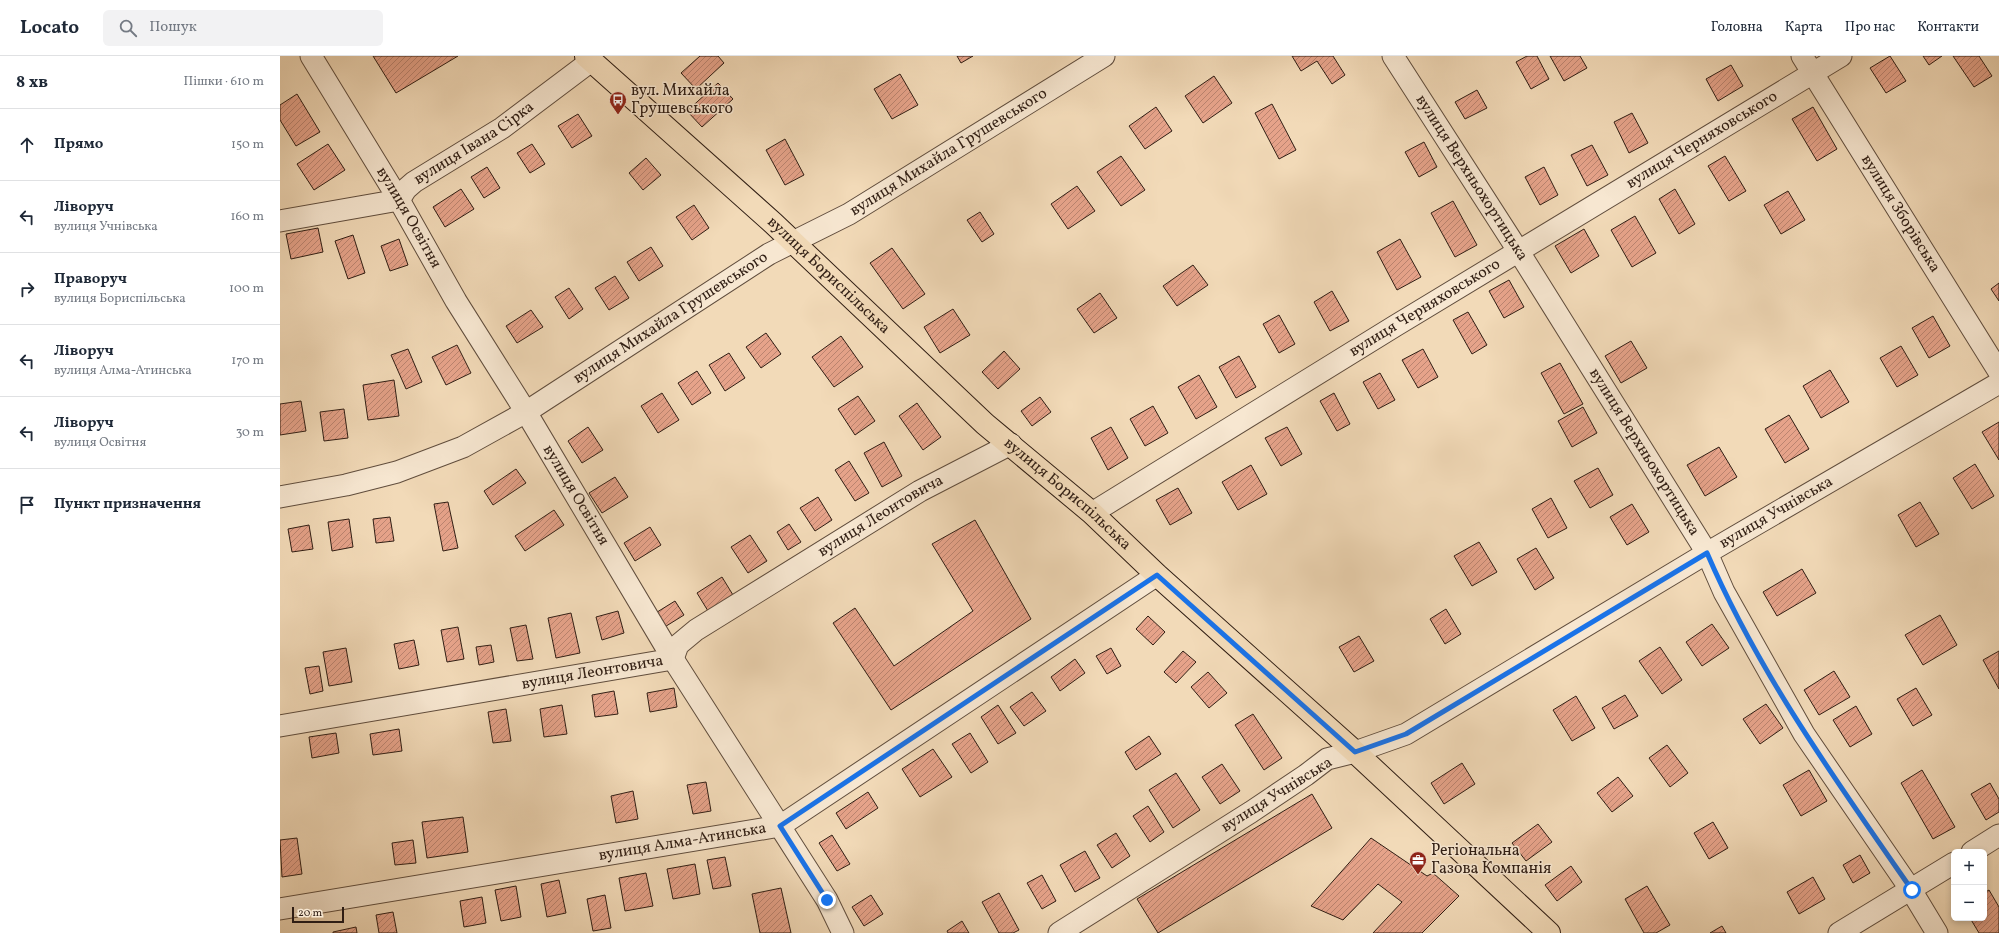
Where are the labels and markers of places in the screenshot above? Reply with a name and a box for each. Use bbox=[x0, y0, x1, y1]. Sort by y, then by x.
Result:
place label: вул. Михайла Грушевського bbox=[631, 80, 733, 120]
bus stop icon: вул. Михайла Грушевського bbox=[608, 90, 628, 115]
place label: Регіональна Газова Компанія bbox=[1431, 840, 1551, 880]
office icon: Регіональна Газова Компанія bbox=[1408, 850, 1428, 875]

